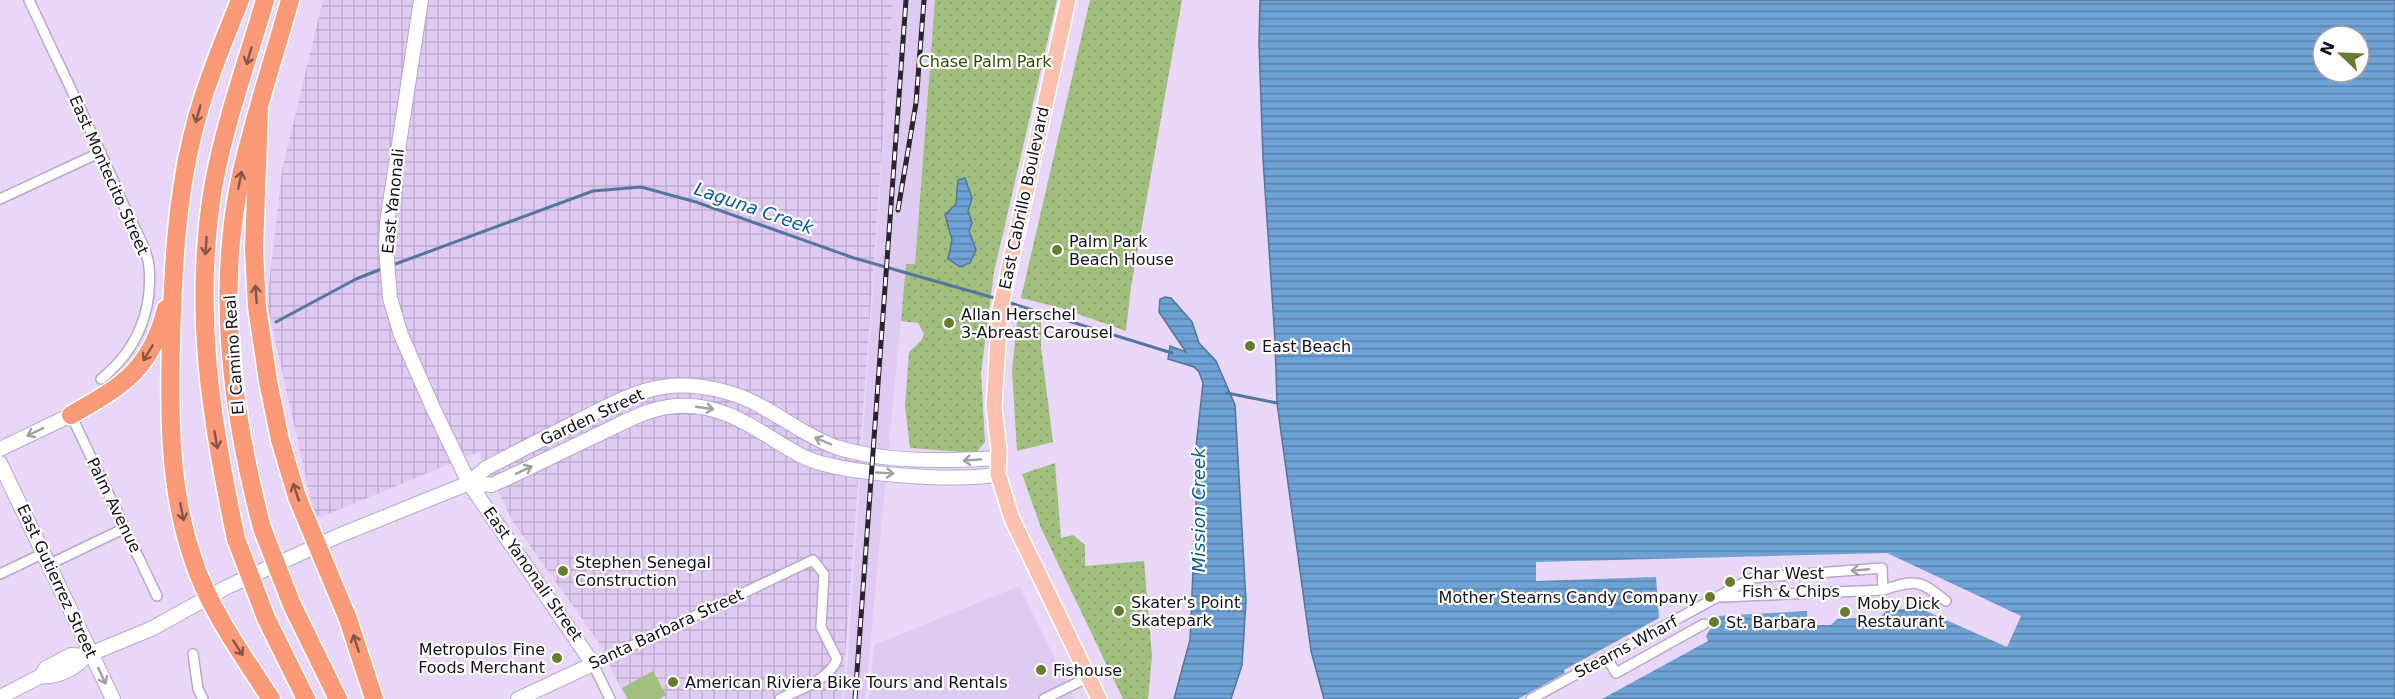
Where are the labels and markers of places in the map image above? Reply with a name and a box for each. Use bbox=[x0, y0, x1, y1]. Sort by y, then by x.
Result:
place label: Palm Park Beach House bbox=[1069, 232, 1174, 269]
marker: Palm Park Beach House bbox=[1050, 243, 1064, 257]
place label: Allan Herschel 3-Abreast Carousel bbox=[961, 305, 1113, 342]
marker: Allan Herschel 3-Abreast Carousel bbox=[942, 316, 956, 330]
place label: East Beach bbox=[1262, 337, 1351, 356]
marker: East Beach bbox=[1243, 339, 1257, 353]
place label: Stephen Senegal Construction bbox=[575, 553, 711, 590]
marker: Stephen Senegal Construction bbox=[556, 564, 570, 578]
place label: Char West Fish & Chips bbox=[1742, 564, 1840, 601]
marker: Char West Fish & Chips bbox=[1723, 575, 1737, 589]
place label: Mother Stearns Candy Company bbox=[1439, 588, 1698, 607]
marker: Mother Stearns Candy Company bbox=[1703, 590, 1717, 604]
place label: Skater's Point Skatepark bbox=[1131, 593, 1240, 630]
place label: Moby Dick Restaurant bbox=[1857, 594, 1945, 631]
marker: Skater's Point Skatepark bbox=[1112, 604, 1126, 618]
marker: Moby Dick Restaurant bbox=[1838, 605, 1852, 619]
place label: St. Barbara bbox=[1726, 613, 1816, 632]
marker: St. Barbara bbox=[1707, 615, 1721, 629]
place label: Metropulos Fine Foods Merchant bbox=[418, 640, 545, 677]
marker: Metropulos Fine Foods Merchant bbox=[550, 651, 564, 665]
place label: Fishouse bbox=[1053, 661, 1122, 680]
marker: Fishouse bbox=[1034, 663, 1048, 677]
place label: American Riviera Bike Tours and Rentals bbox=[685, 673, 1007, 692]
marker: American Riviera Bike Tours and Rentals bbox=[666, 675, 680, 689]

